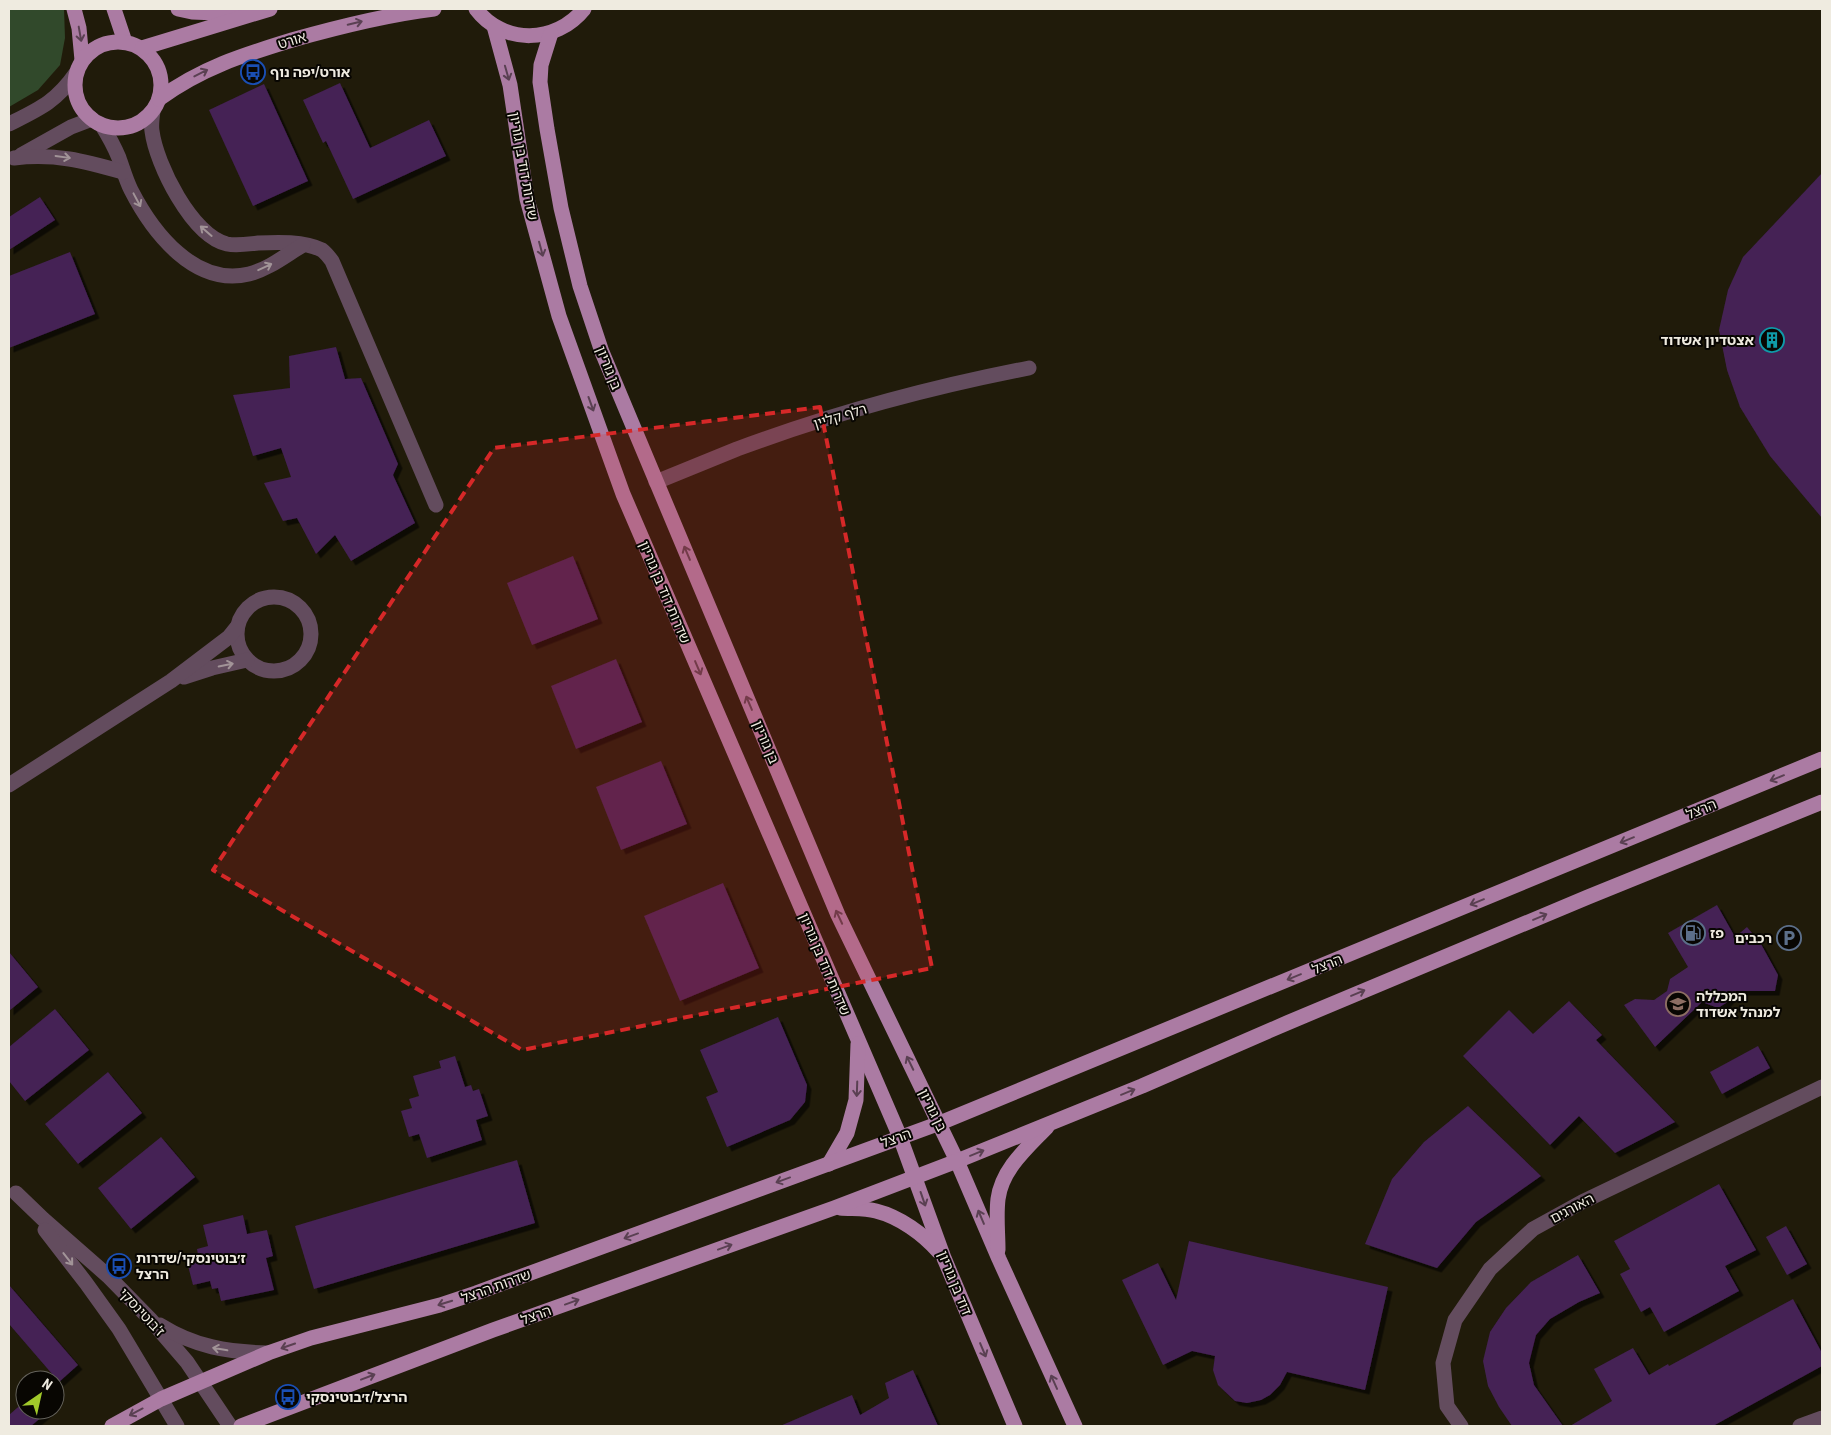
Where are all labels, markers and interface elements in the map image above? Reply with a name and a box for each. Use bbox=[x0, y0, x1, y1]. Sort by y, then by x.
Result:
one-way arrow bbox=[347, 18, 363, 28]
one-way arrow bbox=[75, 26, 85, 42]
street label: אורט bbox=[276, 28, 308, 52]
bus stop icon: אורט/יפה נוף bbox=[240, 59, 266, 85]
place label: אורט/יפה נוף bbox=[270, 64, 351, 80]
one-way arrow bbox=[503, 65, 512, 81]
one-way arrow bbox=[193, 68, 208, 78]
street label: שדרות דוד בן גוריון bbox=[507, 111, 541, 221]
one-way arrow bbox=[54, 152, 70, 162]
one-way arrow bbox=[133, 192, 142, 207]
one-way arrow bbox=[199, 225, 212, 237]
one-way arrow bbox=[537, 241, 546, 257]
one-way arrow bbox=[257, 262, 272, 271]
building icon: אצטדיון אשדוד bbox=[1759, 327, 1785, 353]
place label: אצטדיון אשדוד bbox=[1661, 332, 1755, 348]
street label: בן גוריון bbox=[593, 344, 625, 392]
one-way arrow bbox=[587, 396, 596, 411]
street label: רלף קליין bbox=[811, 400, 869, 432]
street label: שדרות דוד בן גוריון bbox=[636, 538, 694, 646]
one-way arrow bbox=[681, 546, 691, 561]
one-way arrow bbox=[217, 659, 233, 669]
one-way arrow bbox=[694, 660, 704, 675]
one-way arrow bbox=[744, 696, 754, 711]
street label: בן גוריון bbox=[750, 718, 782, 766]
one-way arrow bbox=[1770, 773, 1785, 783]
street label: הרצל bbox=[1684, 796, 1718, 822]
one-way arrow bbox=[1620, 835, 1635, 845]
one-way arrow bbox=[1470, 897, 1485, 907]
street label: שדרות דוד בן גוריון bbox=[796, 910, 854, 1018]
one-way arrow bbox=[834, 910, 844, 925]
one-way arrow bbox=[1532, 911, 1547, 921]
fuel station icon: פז bbox=[1680, 920, 1706, 946]
place label: פז bbox=[1710, 925, 1724, 941]
parking icon: רכבים bbox=[1776, 925, 1802, 951]
place label: רכבים bbox=[1735, 930, 1772, 946]
street label: הרצל bbox=[1310, 951, 1344, 977]
one-way arrow bbox=[1287, 973, 1302, 983]
one-way arrow bbox=[1350, 988, 1365, 997]
place label: המכללה למנהל אשדוד bbox=[1696, 988, 1781, 1020]
school or university icon: המכללה למנהל אשדוד bbox=[1665, 991, 1691, 1017]
one-way arrow bbox=[905, 1056, 915, 1071]
one-way arrow bbox=[852, 1081, 861, 1097]
street label: בן גוריון bbox=[916, 1086, 950, 1134]
one-way arrow bbox=[1120, 1087, 1135, 1096]
street label: הרצל bbox=[879, 1125, 913, 1151]
one-way arrow bbox=[970, 1147, 985, 1156]
one-way arrow bbox=[776, 1176, 791, 1185]
one-way arrow bbox=[919, 1190, 928, 1206]
street label: האורגים bbox=[1547, 1190, 1597, 1226]
one-way arrow bbox=[976, 1210, 985, 1225]
one-way arrow bbox=[623, 1232, 639, 1241]
one-way arrow bbox=[716, 1242, 732, 1251]
street label: דוד בן גוריון bbox=[935, 1248, 975, 1318]
place label: ז׳בוטינסקי/שדרות הרצל bbox=[136, 1250, 246, 1282]
one-way arrow bbox=[62, 1252, 73, 1265]
bus stop icon: ז׳בוטינסקי/שדרות הרצל bbox=[106, 1253, 132, 1279]
street label: שדרות הרצל bbox=[459, 1266, 533, 1306]
street label: ז'בוטינסקי bbox=[116, 1285, 168, 1339]
one-way arrow bbox=[563, 1297, 579, 1306]
one-way arrow bbox=[437, 1299, 453, 1309]
street label: הרצל bbox=[519, 1302, 553, 1328]
one-way arrow bbox=[281, 1342, 296, 1351]
one-way arrow bbox=[978, 1342, 988, 1357]
one-way arrow bbox=[212, 1344, 228, 1354]
north arrow bbox=[15, 1370, 65, 1420]
one-way arrow bbox=[360, 1372, 375, 1382]
text: N bbox=[39, 1375, 55, 1393]
one-way arrow bbox=[1049, 1375, 1059, 1390]
bus stop icon: הרצל/ז׳בוטינסקי bbox=[275, 1384, 301, 1410]
place label: הרצל/ז׳בוטינסקי bbox=[306, 1389, 408, 1405]
one-way arrow bbox=[129, 1408, 144, 1417]

